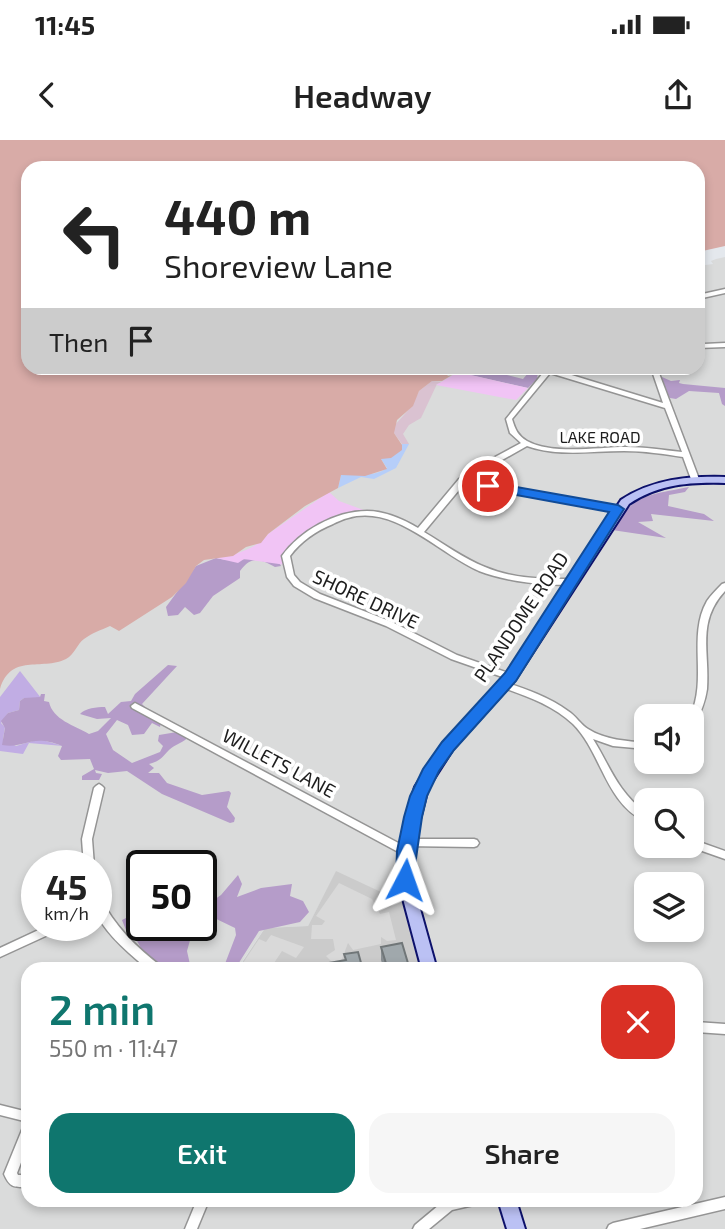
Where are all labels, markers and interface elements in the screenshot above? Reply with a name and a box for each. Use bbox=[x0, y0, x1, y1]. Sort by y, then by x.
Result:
text: 11:45 bbox=[35, 9, 95, 40]
icon: back bbox=[28, 76, 66, 114]
text: Headway bbox=[293, 76, 432, 114]
icon: share bbox=[659, 76, 697, 114]
text: 440 m bbox=[164, 186, 311, 245]
icon: left bbox=[49, 189, 140, 280]
text: Shoreview Lane bbox=[164, 246, 393, 284]
icon: arrive bbox=[122, 322, 160, 360]
text: Then bbox=[49, 326, 108, 357]
street label: LAKE ROAD bbox=[559, 427, 641, 446]
pin bbox=[458, 456, 518, 516]
icon: arrive bbox=[469, 467, 507, 505]
street label: PLANDOME ROAD bbox=[469, 547, 573, 686]
street label: SHORE DRIVE bbox=[310, 564, 423, 633]
map controls bbox=[634, 704, 704, 942]
button: sound bbox=[634, 704, 704, 774]
street label: WILLETS LANE bbox=[219, 723, 340, 802]
button: search bbox=[634, 788, 704, 858]
position arrow bbox=[368, 843, 442, 917]
speed limit sign: 50 bbox=[126, 850, 217, 941]
text: 45 bbox=[46, 865, 87, 907]
button: layers bbox=[634, 872, 704, 942]
text: km/h bbox=[44, 902, 89, 924]
text: 2 min bbox=[49, 983, 155, 1033]
button: close bbox=[601, 985, 675, 1059]
text: 550 m · 11:47 bbox=[49, 1034, 178, 1062]
button: Exit bbox=[49, 1113, 355, 1193]
button: Share bbox=[369, 1113, 675, 1193]

